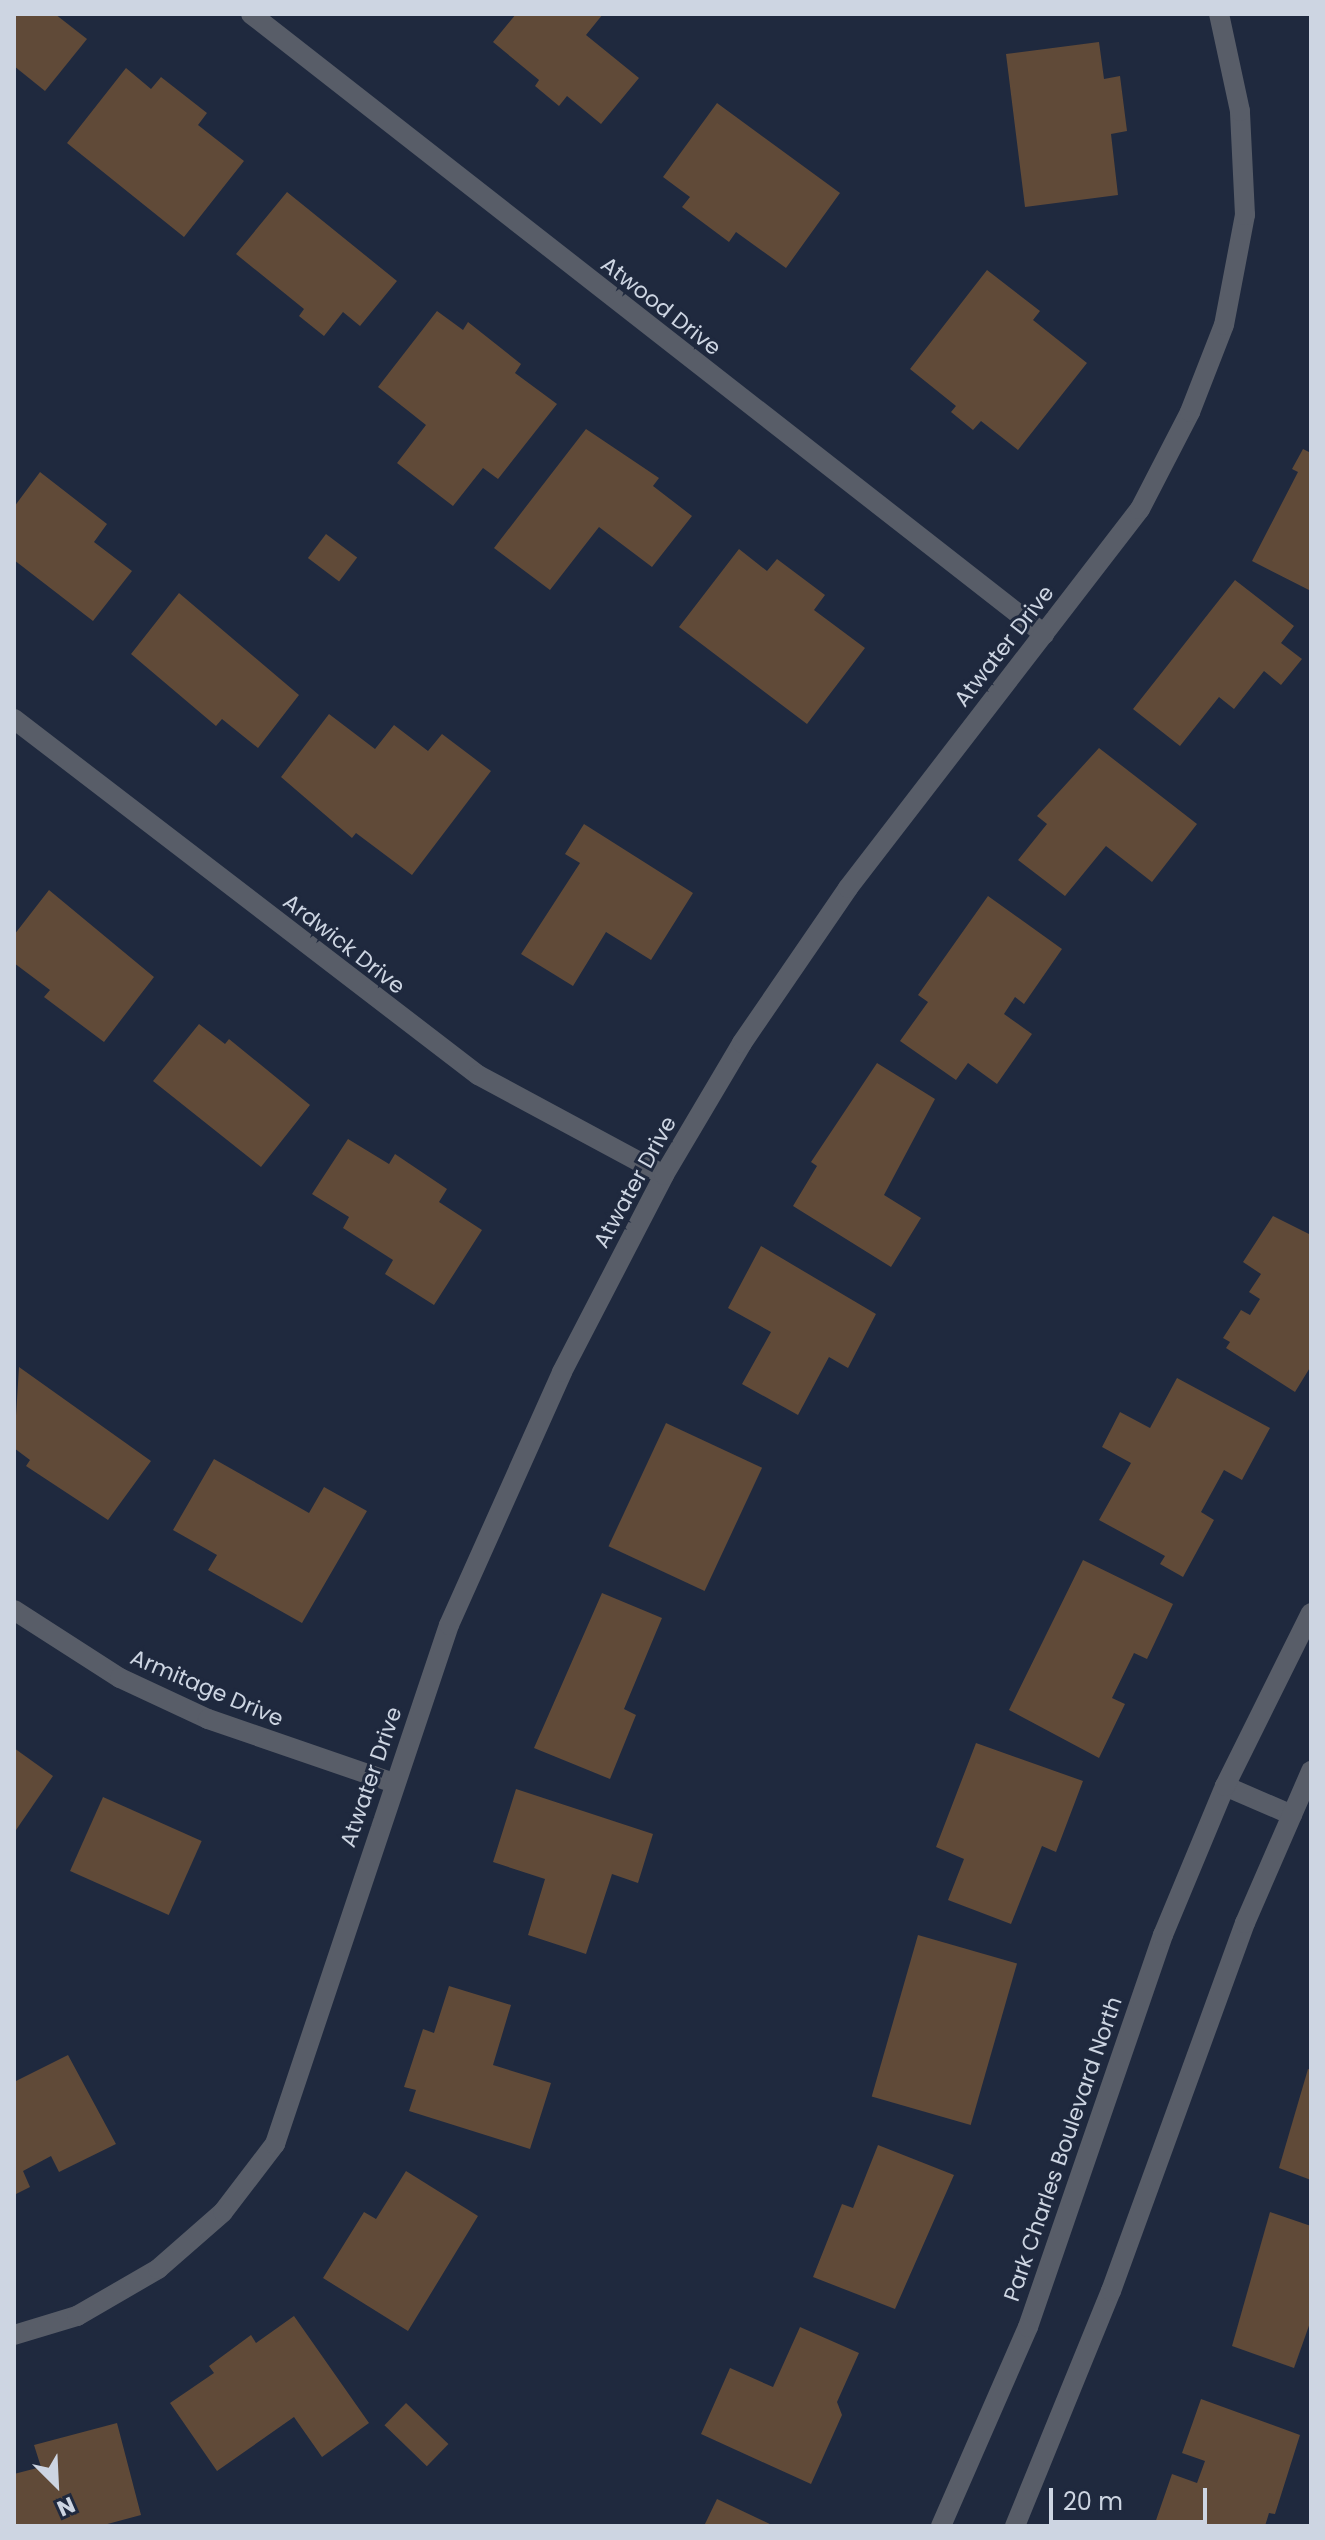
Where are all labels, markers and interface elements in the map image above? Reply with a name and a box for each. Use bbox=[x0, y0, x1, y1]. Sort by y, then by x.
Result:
street label: Atwood Drive bbox=[596, 251, 726, 361]
street label: Atwater Drive bbox=[948, 580, 1060, 712]
street label: Ardwick Drive bbox=[278, 888, 410, 1000]
street label: Atwater Drive bbox=[588, 1111, 682, 1253]
street label: Armitage Drive bbox=[127, 1644, 287, 1732]
street label: Atwater Drive bbox=[335, 1703, 407, 1851]
street label: Park Charles Boulevard North bbox=[998, 1993, 1128, 2305]
north arrow bbox=[16, 2444, 96, 2524]
scale bar bbox=[1053, 2472, 1211, 2522]
text: 20 m bbox=[1063, 2485, 1123, 2518]
text: N bbox=[52, 2489, 80, 2524]

